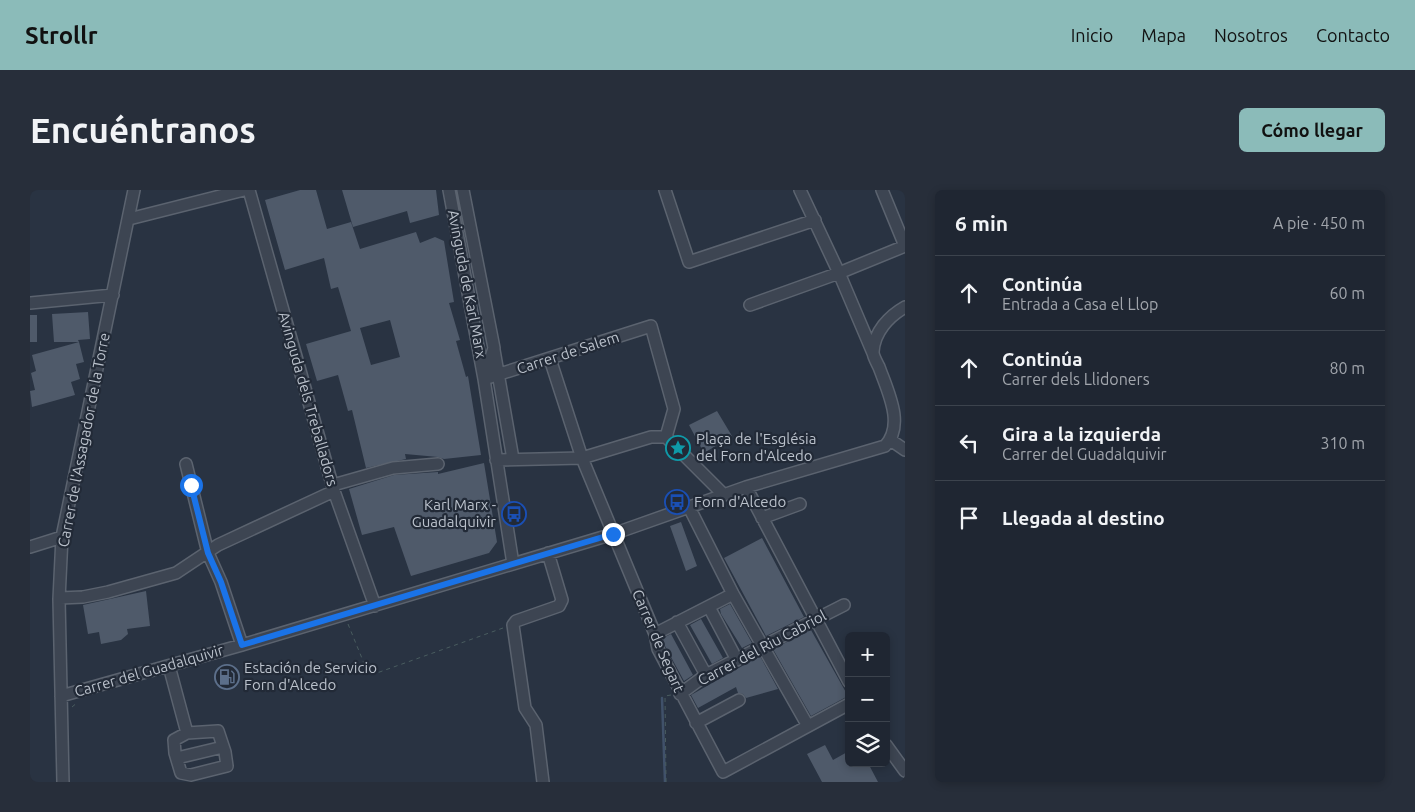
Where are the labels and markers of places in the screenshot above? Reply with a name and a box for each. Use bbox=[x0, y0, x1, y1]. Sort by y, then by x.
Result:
place label: Plaça de l'Església del Forn d'Alcedo bbox=[696, 430, 816, 464]
place icon: Plaça de l'Església del Forn d'Alcedo bbox=[665, 435, 691, 461]
bus stop icon: Forn d'Alcedo bbox=[664, 489, 690, 515]
place label: Forn d'Alcedo bbox=[694, 493, 786, 510]
place label: Karl Marx - Guadalquivir bbox=[412, 496, 496, 530]
bus stop icon: Karl Marx - Guadalquivir bbox=[501, 501, 527, 527]
place label: Estación de Servicio Forn d'Alcedo bbox=[244, 659, 377, 693]
fuel station icon: Estación de Servicio Forn d'Alcedo bbox=[214, 664, 240, 690]

